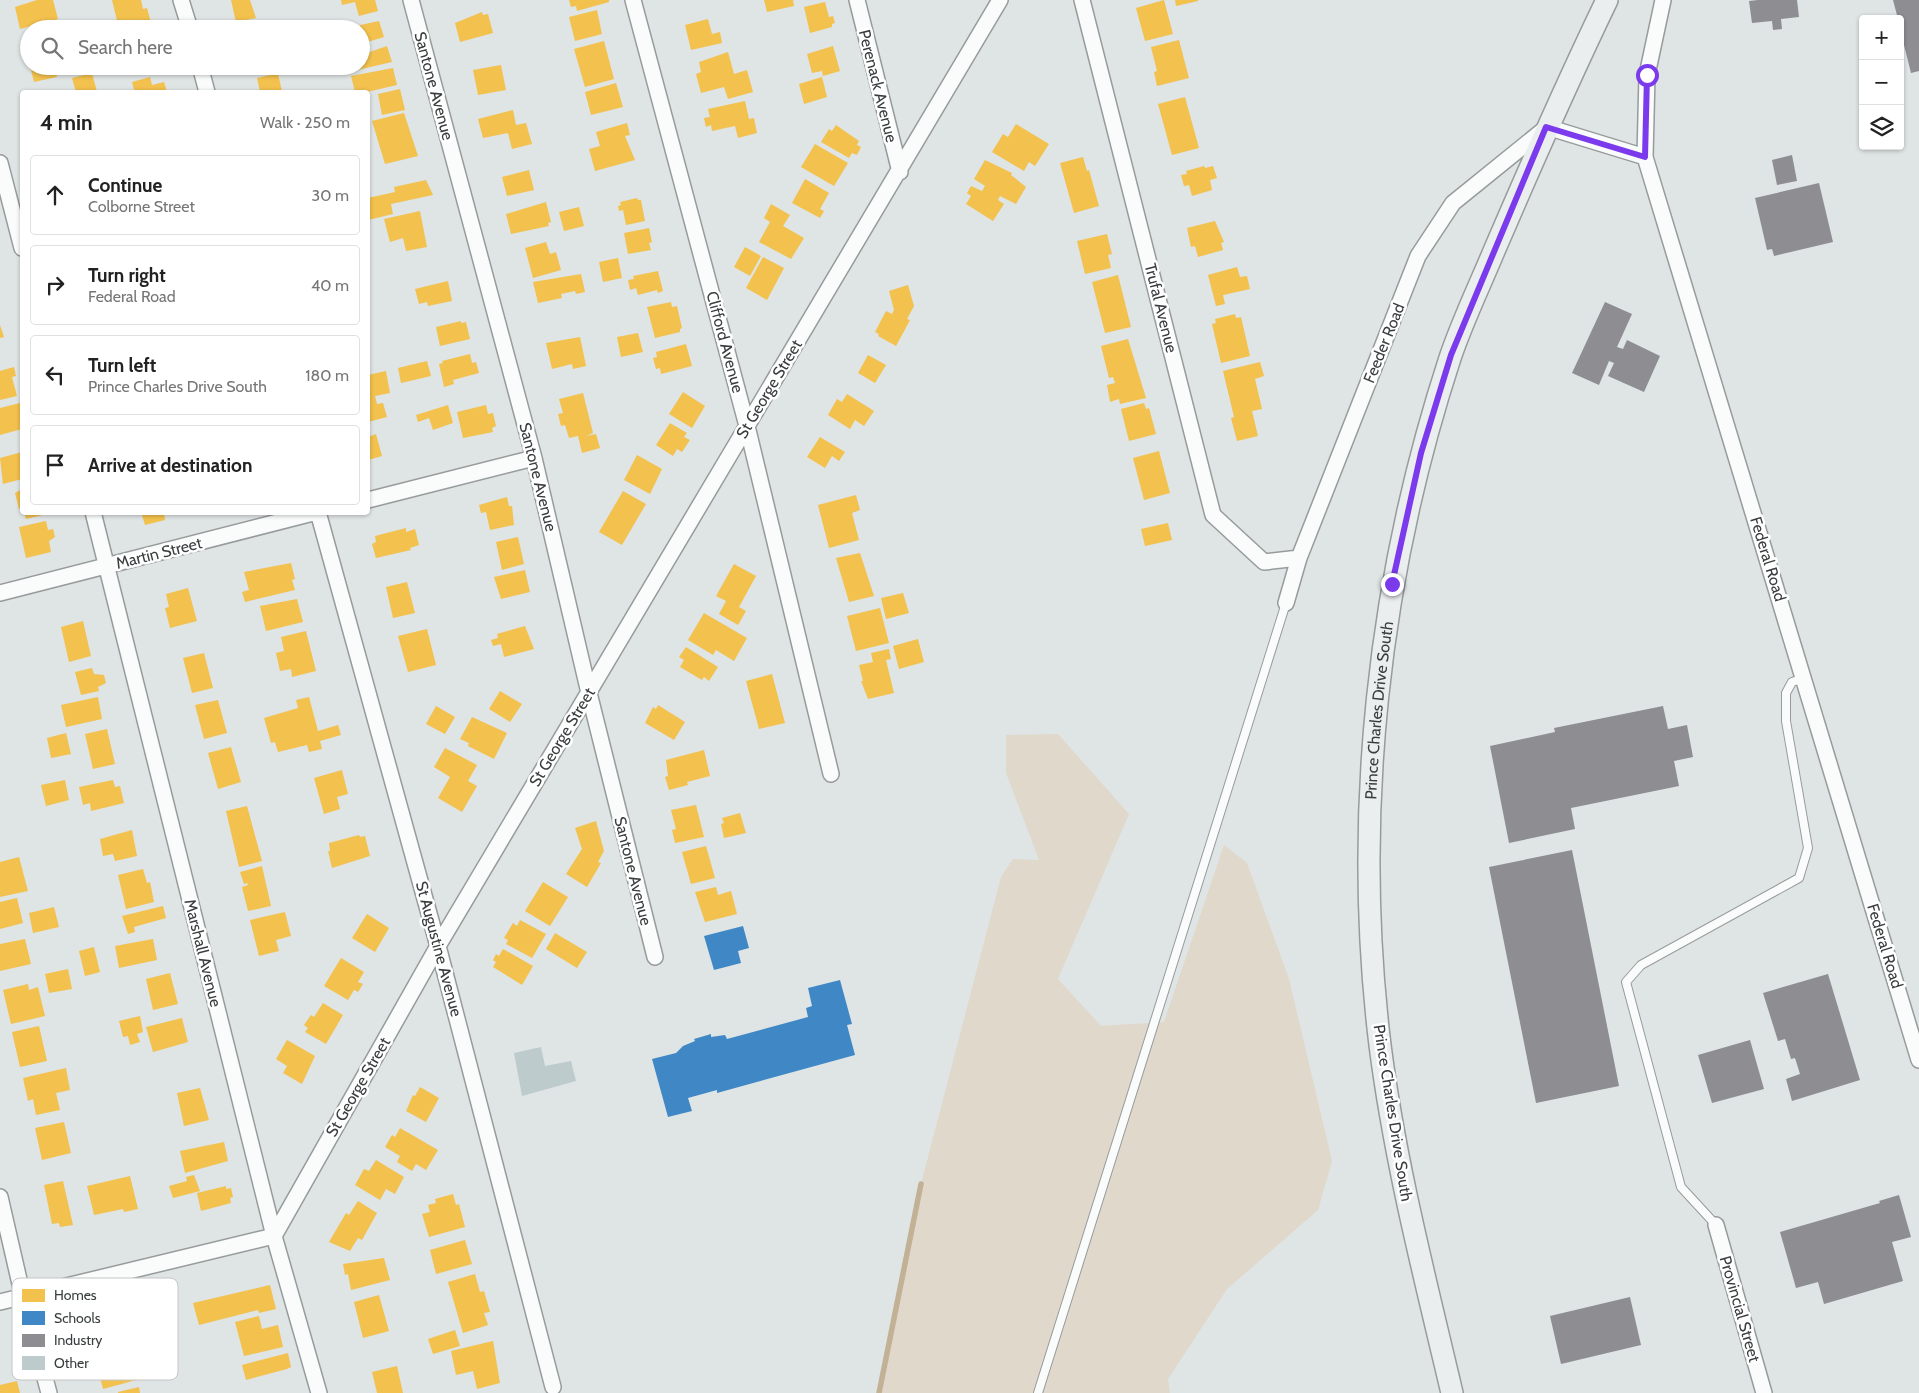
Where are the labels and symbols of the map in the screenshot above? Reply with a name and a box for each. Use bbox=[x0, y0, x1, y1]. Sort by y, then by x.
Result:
street label: Perenack Avenue bbox=[855, 28, 901, 144]
street label: Santone Avenue bbox=[410, 30, 458, 142]
route start bbox=[1636, 64, 1659, 87]
street label: Trufal Avenue bbox=[1141, 261, 1181, 355]
street label: Clifford Avenue bbox=[702, 289, 748, 395]
street label: Feeder Road bbox=[1359, 300, 1409, 386]
street label: St George Street bbox=[732, 336, 806, 442]
street label: Santone Avenue bbox=[515, 421, 561, 533]
street label: Federal Road bbox=[1746, 514, 1790, 604]
street label: Martin Street bbox=[114, 533, 205, 573]
route end bbox=[1381, 573, 1404, 596]
street label: Prince Charles Drive South bbox=[1361, 620, 1397, 800]
street label: St George Street bbox=[525, 684, 599, 790]
street label: Santone Avenue bbox=[610, 815, 656, 927]
street label: St Augustine Avenue bbox=[412, 879, 466, 1019]
street label: Marshall Avenue bbox=[180, 897, 226, 1009]
street label: Federal Road bbox=[1863, 901, 1907, 991]
street label: Prince Charles Drive South bbox=[1370, 1023, 1416, 1203]
street label: St George Street bbox=[322, 1033, 394, 1140]
street label: Provincial Street bbox=[1716, 1254, 1764, 1365]
legend bbox=[12, 1278, 178, 1380]
text: Homes bbox=[54, 1286, 97, 1304]
text: Schools bbox=[54, 1309, 101, 1327]
text: Industry bbox=[54, 1331, 102, 1349]
text: Other bbox=[54, 1354, 89, 1372]

